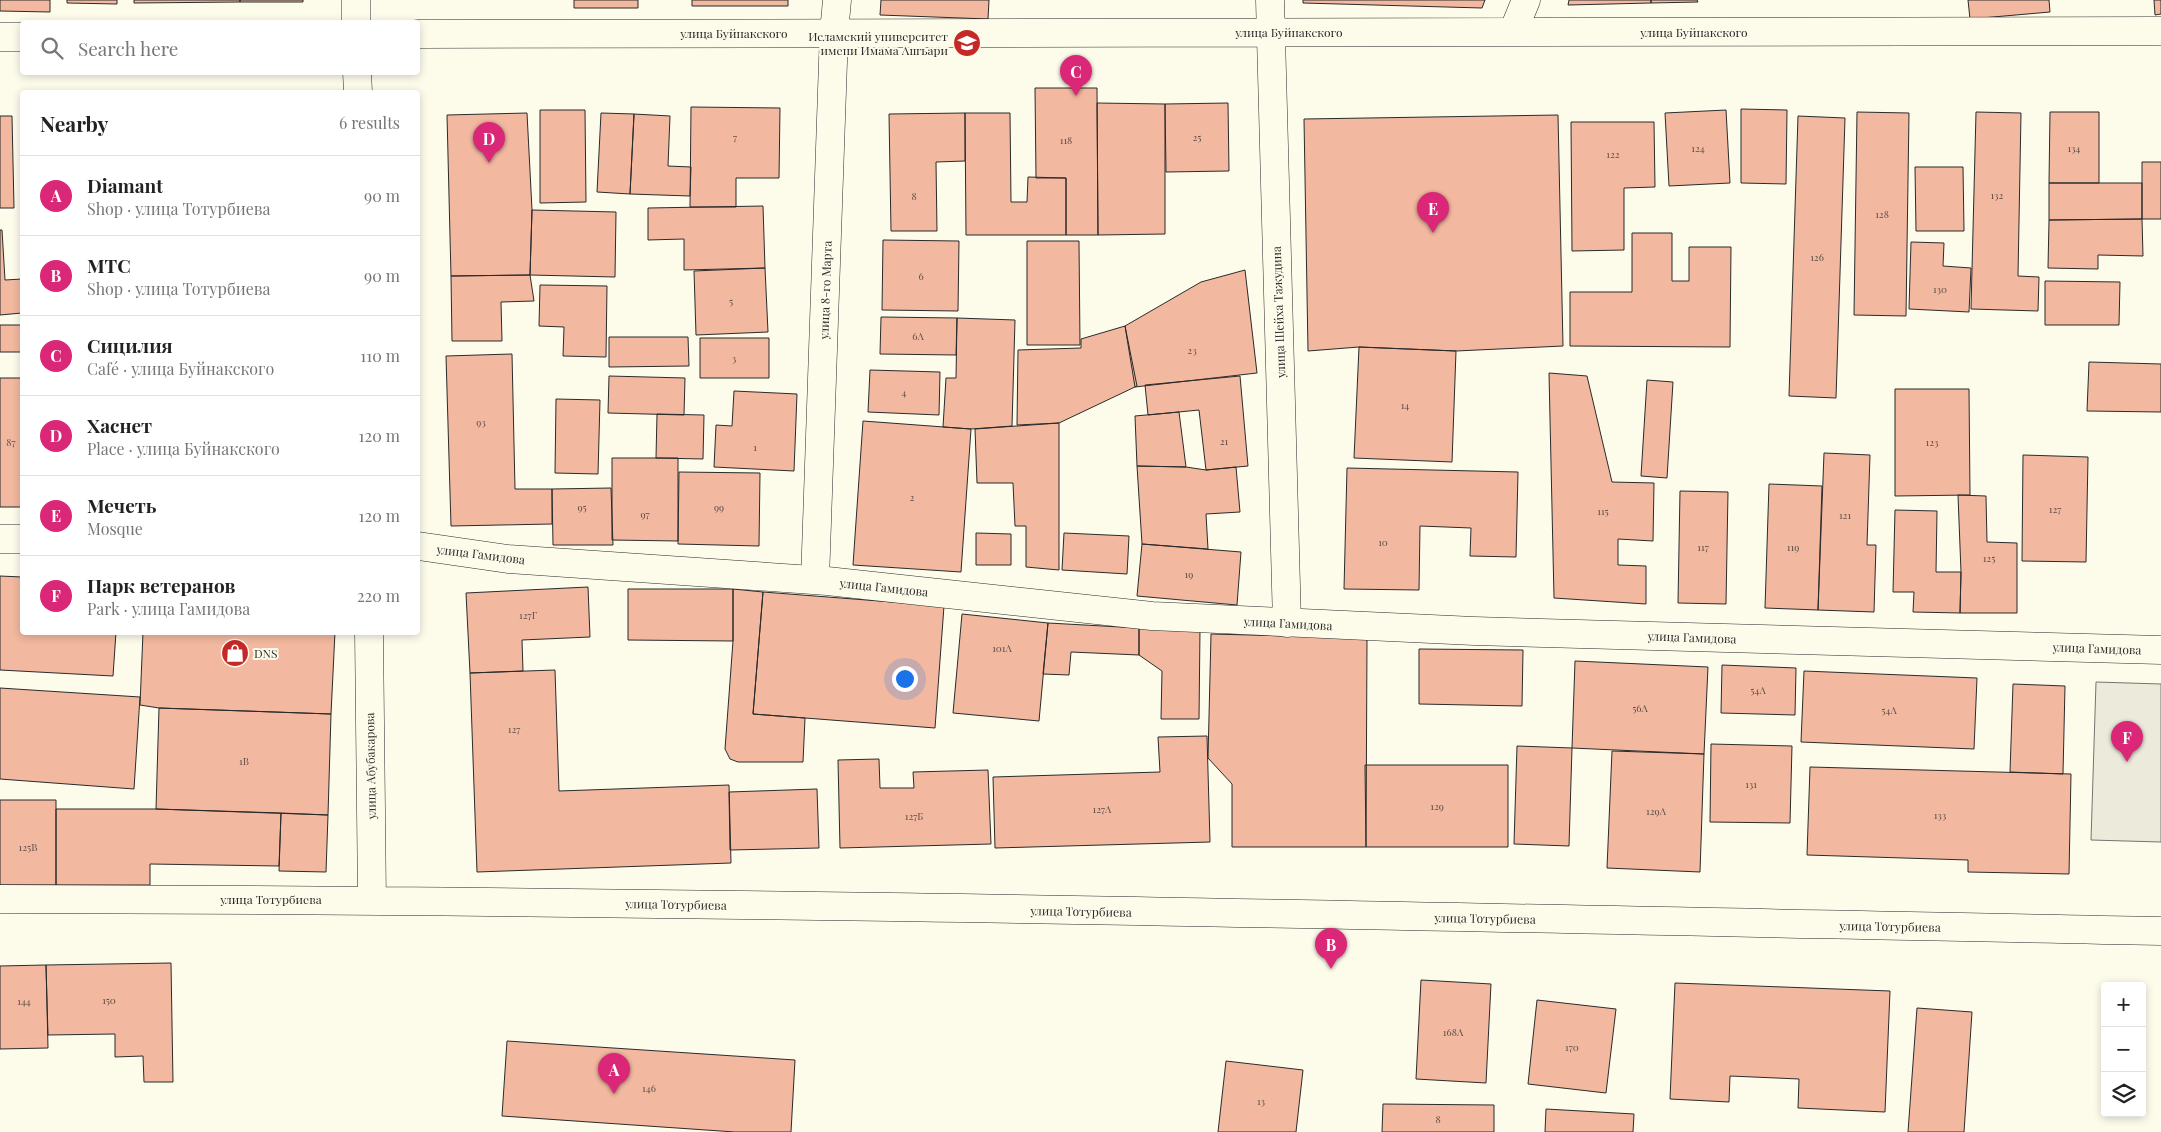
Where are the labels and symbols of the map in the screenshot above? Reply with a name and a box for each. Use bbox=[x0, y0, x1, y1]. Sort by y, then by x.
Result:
street label: улица Буйнакского bbox=[1234, 24, 1343, 40]
street label: улица Буйнакского bbox=[1639, 24, 1748, 40]
street label: улица Буйнакского bbox=[679, 25, 788, 41]
place label: Исламский университет имени Имама Ашъари bbox=[808, 28, 948, 58]
school or university icon: Исламский университет имени Имама Ашъари bbox=[952, 28, 982, 58]
pin: C bbox=[1060, 55, 1092, 96]
pin: D bbox=[473, 122, 505, 163]
house number: 7 bbox=[733, 130, 737, 144]
house number: 25 bbox=[1193, 130, 1201, 144]
house number: 118 bbox=[1060, 133, 1072, 147]
house number: 124 bbox=[1691, 141, 1705, 155]
house number: 134 bbox=[2068, 141, 2081, 155]
house number: 122 bbox=[1606, 147, 1620, 161]
house number: 132 bbox=[1991, 188, 2004, 202]
house number: 8 bbox=[911, 189, 917, 203]
pin: E bbox=[1417, 192, 1449, 233]
house number: 128 bbox=[1875, 207, 1889, 221]
street label: улица 8-го Марта bbox=[815, 240, 835, 341]
street label: улица Шейха Тажудина bbox=[1268, 246, 1288, 379]
house number: 126 bbox=[1810, 250, 1824, 264]
house number: 6 bbox=[918, 269, 924, 283]
house number: 130 bbox=[1933, 282, 1947, 296]
house number: 5 bbox=[729, 294, 733, 308]
house number: 6А bbox=[912, 329, 924, 343]
house number: 23 bbox=[1187, 343, 1197, 357]
house number: 3 bbox=[732, 351, 737, 365]
house number: 4 bbox=[902, 385, 907, 399]
house number: 14 bbox=[1401, 398, 1409, 412]
house number: 93 bbox=[476, 415, 486, 429]
house number: 21 bbox=[1220, 434, 1229, 448]
house number: 87 bbox=[6, 435, 16, 449]
house number: 123 bbox=[1926, 435, 1939, 449]
house number: 1 bbox=[753, 440, 757, 454]
house number: 2 bbox=[910, 490, 915, 504]
house number: 95 bbox=[577, 500, 587, 514]
house number: 99 bbox=[714, 500, 724, 514]
house number: 127 bbox=[2049, 502, 2061, 516]
house number: 115 bbox=[1597, 504, 1609, 518]
house number: 97 bbox=[640, 507, 650, 521]
house number: 121 bbox=[1839, 508, 1851, 522]
house number: 10 bbox=[1378, 535, 1388, 549]
house number: 117 bbox=[1697, 540, 1709, 554]
house number: 119 bbox=[1787, 540, 1799, 554]
street label: улица Гамидова bbox=[435, 541, 526, 567]
house number: 125 bbox=[1983, 551, 1995, 565]
house number: 19 bbox=[1185, 567, 1193, 581]
street label: улица Гамидова bbox=[838, 574, 929, 600]
house number: 127Г bbox=[519, 608, 538, 622]
street label: улица Гамидова bbox=[1242, 613, 1333, 633]
street label: улица Гамидова bbox=[1646, 627, 1737, 647]
shop icon: DNS bbox=[220, 638, 250, 668]
street label: улица Гамидова bbox=[2051, 638, 2142, 658]
house number: 101А bbox=[992, 641, 1013, 655]
place label: DNS bbox=[254, 645, 278, 661]
your location bbox=[892, 666, 918, 692]
house number: 54А bbox=[1750, 683, 1766, 697]
house number: 56А bbox=[1632, 701, 1649, 715]
house number: 54А bbox=[1881, 703, 1897, 717]
street label: улица Абубакарова bbox=[361, 712, 379, 821]
pin: F bbox=[2111, 721, 2143, 762]
house number: 127 bbox=[508, 722, 520, 736]
house number: 1В bbox=[239, 754, 249, 768]
house number: 131 bbox=[1745, 777, 1757, 791]
house number: 129 bbox=[1430, 799, 1444, 813]
house number: 127А bbox=[1093, 802, 1112, 816]
house number: 129А bbox=[1646, 804, 1667, 818]
house number: 133 bbox=[1934, 808, 1947, 822]
house number: 127Б bbox=[905, 809, 923, 823]
house number: 125В bbox=[19, 840, 37, 854]
street label: улица Тотурбиева bbox=[219, 891, 322, 907]
street label: улица Тотурбиева bbox=[624, 895, 727, 913]
street label: улица Тотурбиева bbox=[1029, 902, 1132, 920]
street label: улица Тотурбиева bbox=[1433, 909, 1536, 927]
street label: улица Тотурбиева bbox=[1838, 917, 1941, 935]
pin: B bbox=[1315, 928, 1347, 969]
house number: 150 bbox=[102, 993, 116, 1007]
house number: 144 bbox=[17, 994, 31, 1008]
house number: 168А bbox=[1443, 1025, 1464, 1039]
house number: 170 bbox=[1565, 1040, 1579, 1054]
pin: A bbox=[598, 1053, 630, 1094]
house number: 146 bbox=[642, 1081, 656, 1095]
house number: 13 bbox=[1257, 1094, 1266, 1108]
house number: 8 bbox=[1435, 1112, 1441, 1126]

